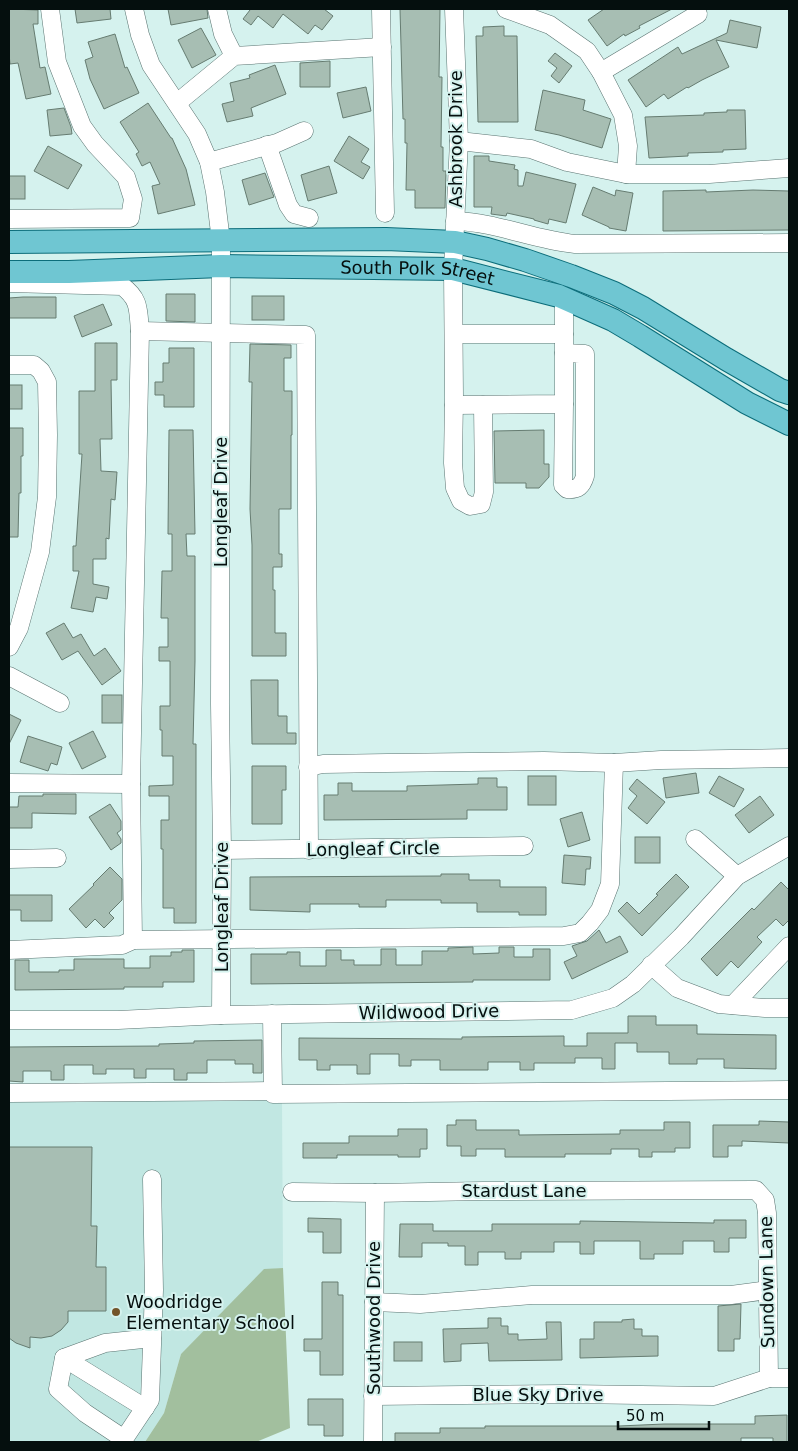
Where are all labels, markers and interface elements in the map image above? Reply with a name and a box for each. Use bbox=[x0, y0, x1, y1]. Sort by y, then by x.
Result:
street label: Ashbrook Drive bbox=[445, 70, 466, 208]
street label: South Polk Street bbox=[340, 257, 497, 289]
street label: Longleaf Drive bbox=[210, 437, 231, 567]
street label: Longleaf Circle bbox=[306, 837, 440, 860]
street label: Longleaf Drive bbox=[211, 842, 232, 972]
street label: Wildwood Drive bbox=[358, 1000, 500, 1023]
street label: Stardust Lane bbox=[461, 1180, 587, 1201]
street label: Sundown Lane bbox=[755, 1216, 778, 1348]
street label: Southwood Drive bbox=[363, 1241, 384, 1395]
place label: Woodridge Elementary School bbox=[126, 1291, 295, 1333]
marker: Woodridge Elementary School bbox=[110, 1306, 122, 1318]
street label: Blue Sky Drive bbox=[472, 1384, 604, 1405]
scale bar bbox=[618, 1398, 709, 1430]
text: 50 m bbox=[626, 1407, 664, 1425]

